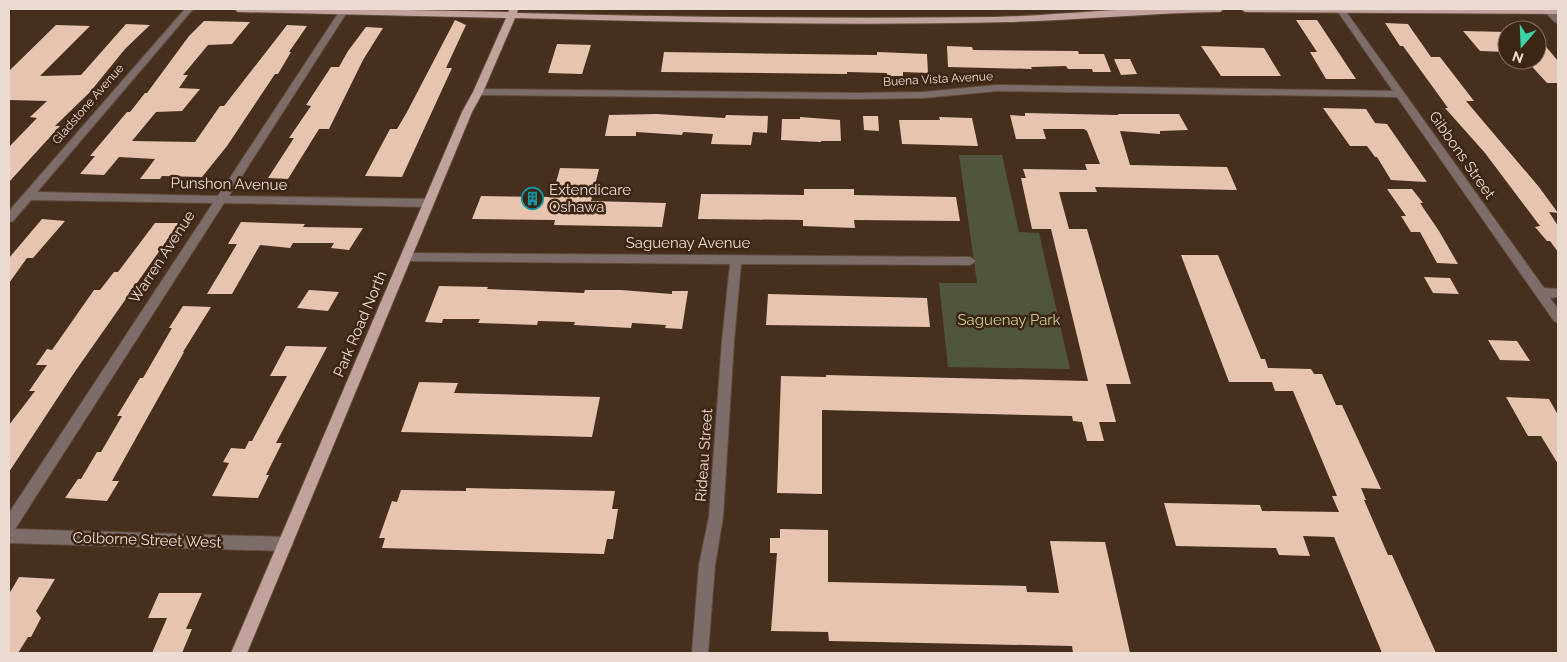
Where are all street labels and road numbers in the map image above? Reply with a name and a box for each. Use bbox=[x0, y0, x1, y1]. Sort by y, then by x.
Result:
street label: Gladstone Avenue bbox=[49, 61, 127, 147]
street label: Buena Vista Avenue bbox=[883, 69, 993, 89]
street label: Gibbons Street bbox=[1425, 108, 1499, 202]
street label: Punshon Avenue bbox=[171, 174, 288, 194]
street label: Warren Avenue bbox=[125, 207, 199, 307]
street label: Saguenay Avenue bbox=[626, 234, 751, 252]
street label: Park Road North bbox=[330, 268, 390, 380]
street label: Rideau Street bbox=[692, 408, 716, 502]
street label: Colborne Street West bbox=[72, 528, 222, 552]

